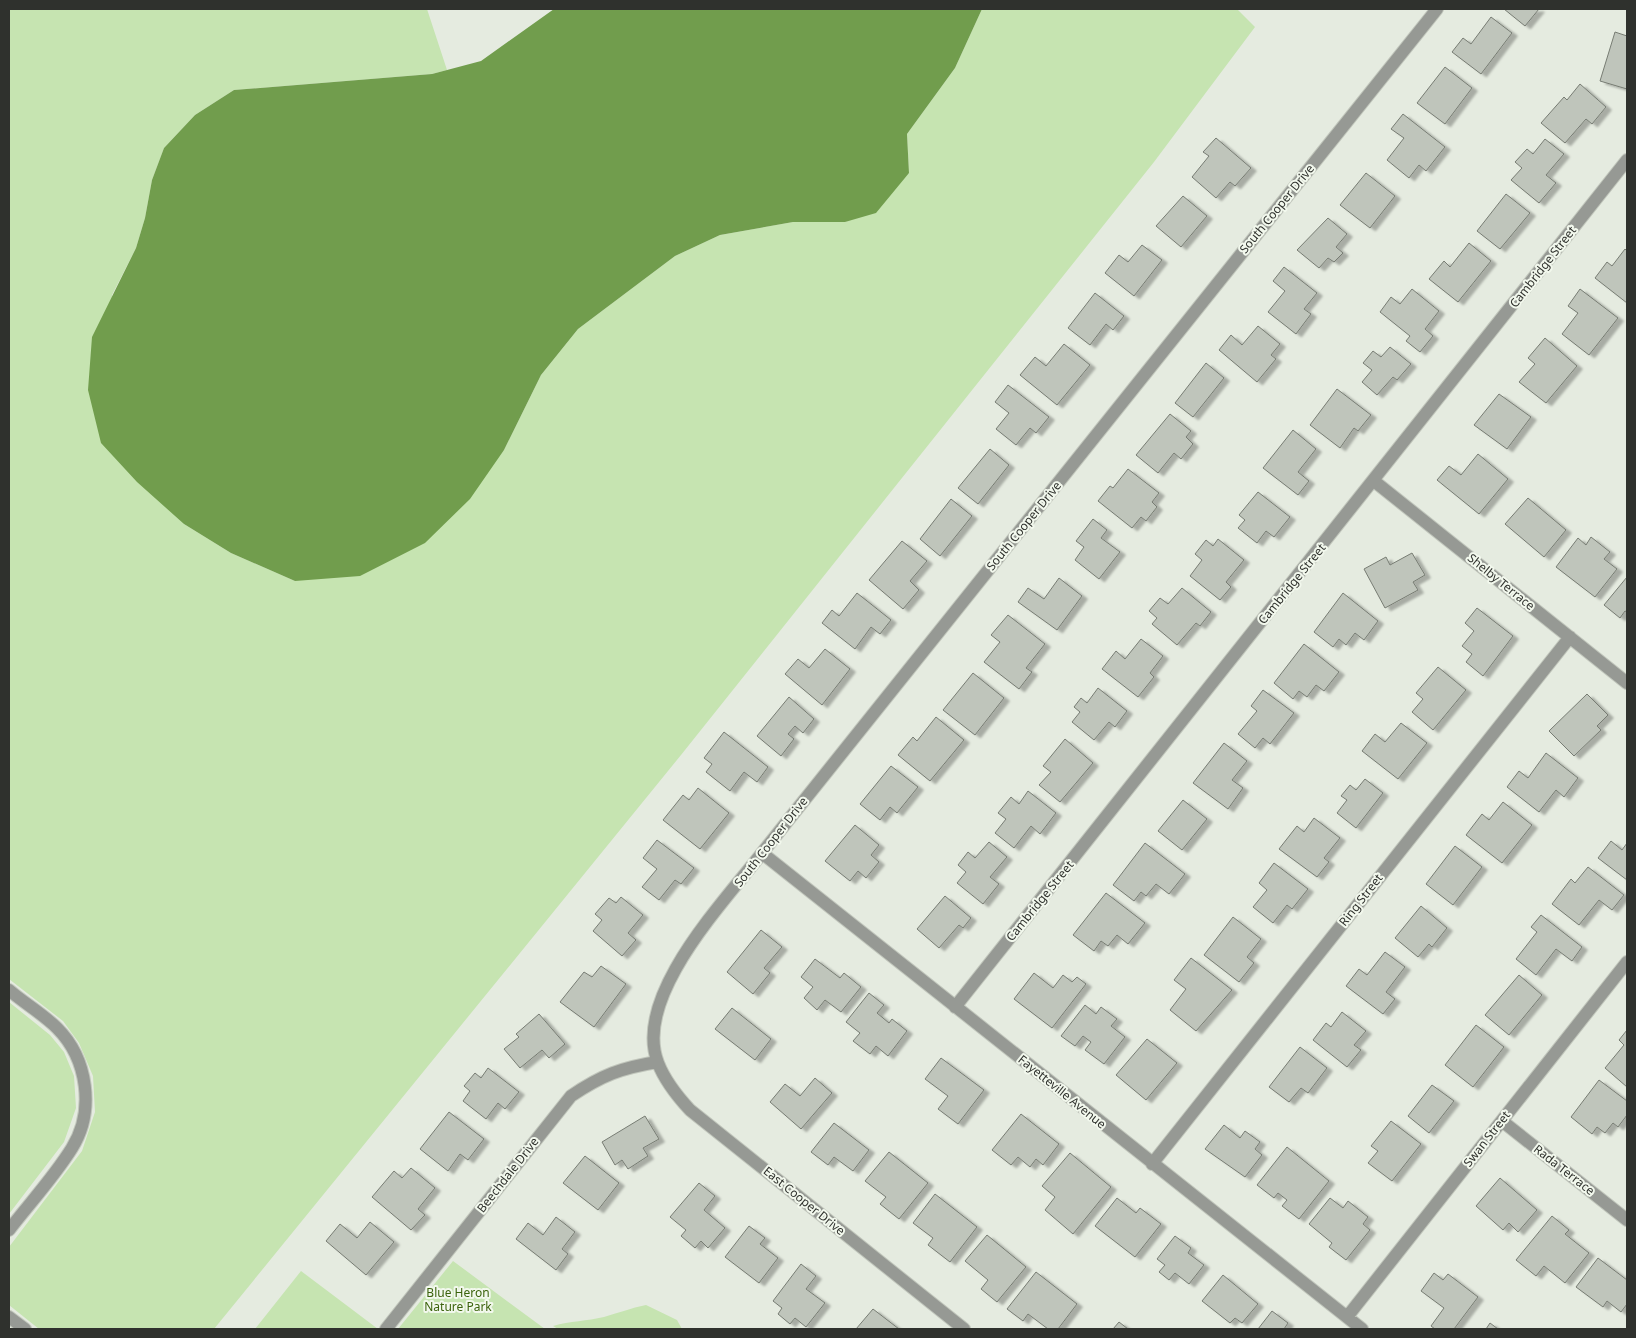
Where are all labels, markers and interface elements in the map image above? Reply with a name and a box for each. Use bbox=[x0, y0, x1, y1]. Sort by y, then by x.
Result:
street label: South Cooper Drive bbox=[1235, 160, 1318, 257]
street label: Cambridge Street bbox=[1505, 222, 1580, 311]
street label: South Cooper Drive bbox=[982, 477, 1065, 574]
street label: Cambridge Street bbox=[1254, 539, 1330, 628]
street label: Shelby Terrace bbox=[1464, 549, 1539, 614]
street label: South Cooper Drive bbox=[730, 793, 811, 890]
street label: Cambridge Street bbox=[1002, 856, 1078, 945]
street label: Ring Street bbox=[1335, 870, 1387, 929]
street label: Fayetteville Avenue bbox=[1015, 1051, 1110, 1132]
street label: Swan Street bbox=[1459, 1107, 1514, 1170]
street label: Beechdale Drive bbox=[473, 1133, 543, 1216]
street label: Rada Terrace bbox=[1530, 1140, 1598, 1199]
street label: East Cooper Drive bbox=[760, 1162, 849, 1239]
park label: Blue Heron Nature Park bbox=[424, 1284, 492, 1315]

